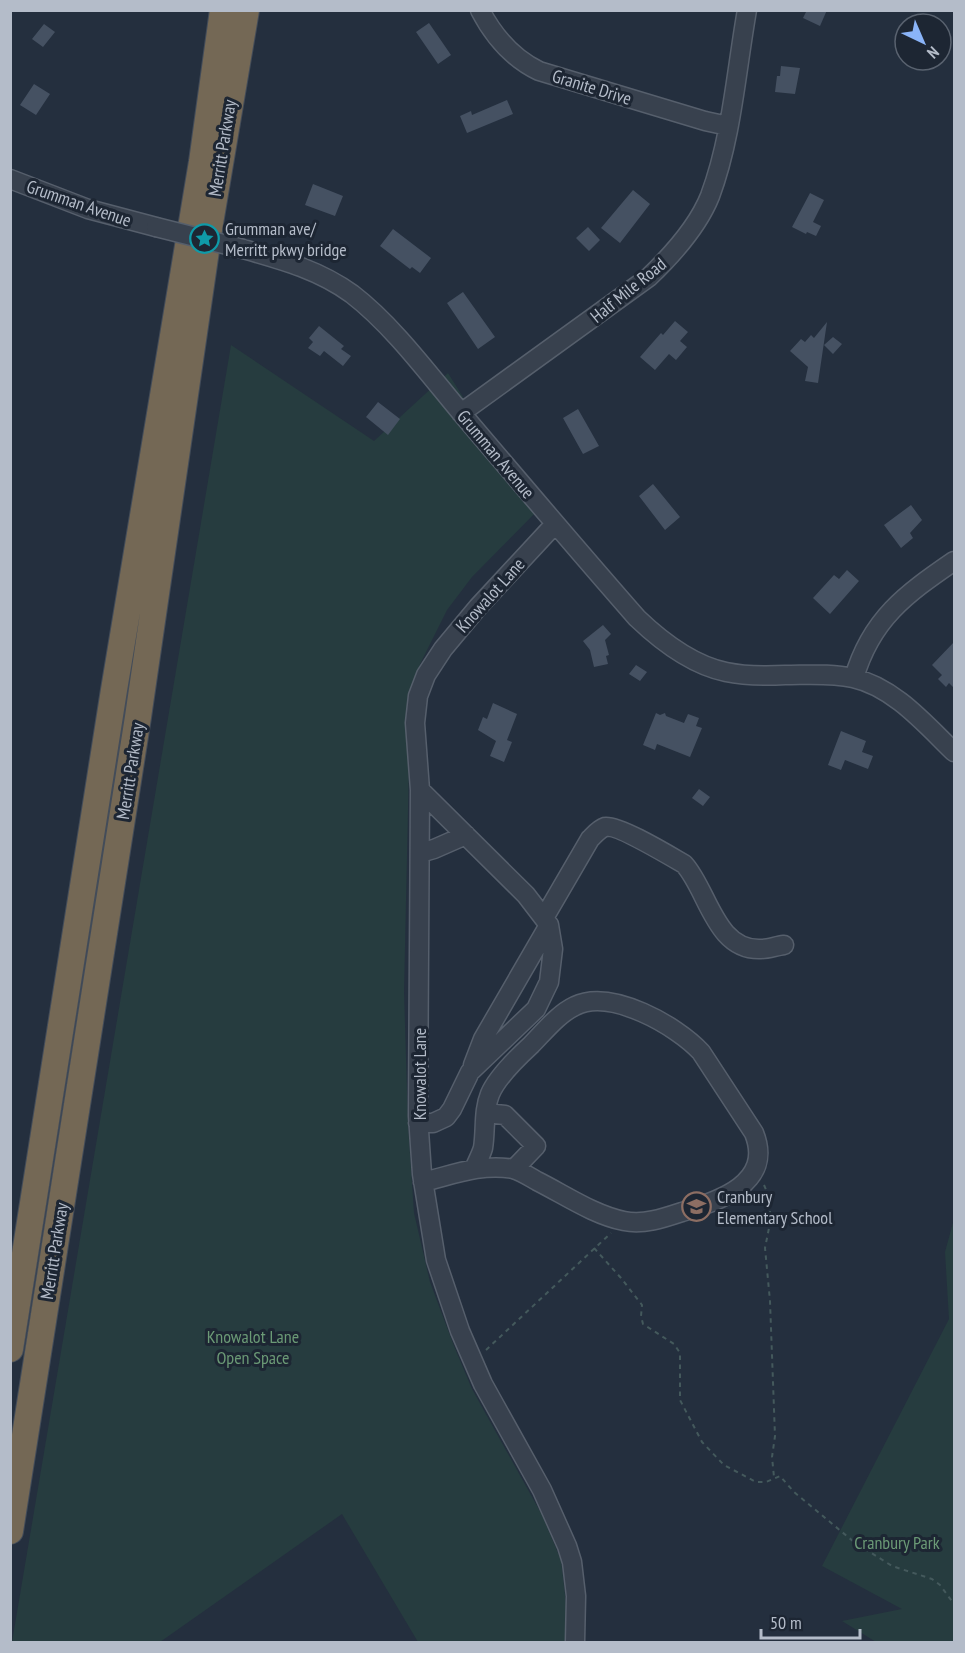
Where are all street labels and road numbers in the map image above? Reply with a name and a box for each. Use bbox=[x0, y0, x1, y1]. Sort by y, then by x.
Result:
street label: Granite Drive bbox=[550, 64, 634, 110]
street label: Merritt Parkway bbox=[203, 98, 241, 198]
street label: Grumman Avenue bbox=[24, 174, 134, 232]
street label: Half Mile Road bbox=[585, 252, 671, 328]
street label: Grumman Avenue bbox=[452, 405, 540, 503]
street label: Knowalot Lane bbox=[451, 553, 529, 637]
street label: Merritt Parkway bbox=[111, 721, 149, 821]
street label: Knowalot Lane bbox=[408, 1028, 431, 1120]
street label: Merritt Parkway bbox=[35, 1201, 73, 1301]

